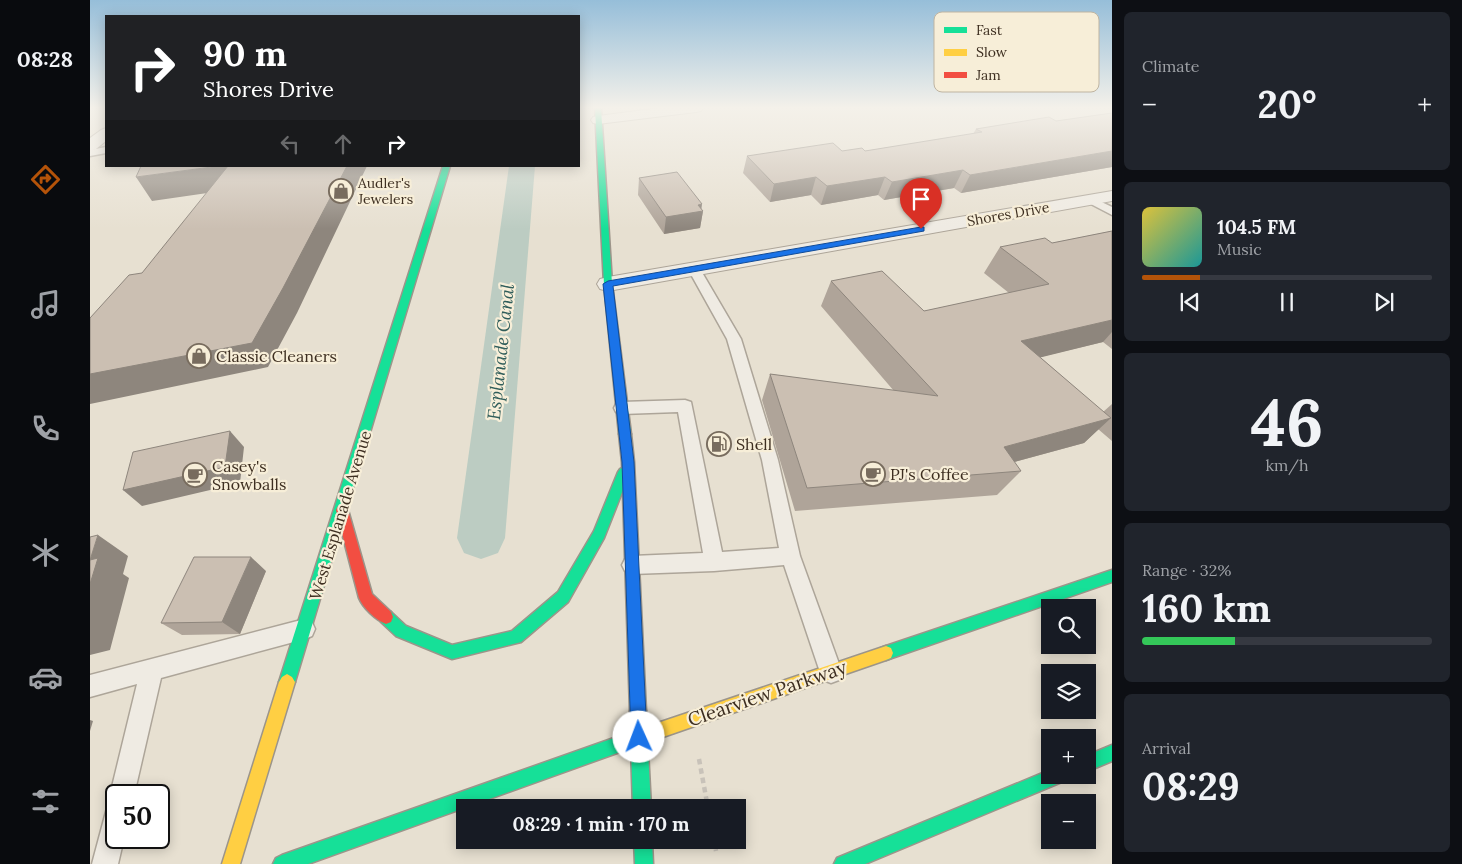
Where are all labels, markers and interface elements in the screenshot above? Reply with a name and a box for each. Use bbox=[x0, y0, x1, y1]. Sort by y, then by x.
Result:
legend bbox=[934, 12, 1099, 92]
text: Fast bbox=[976, 21, 1003, 39]
text: 90 m bbox=[203, 31, 287, 76]
icon: right bbox=[120, 35, 185, 100]
text: Slow bbox=[976, 43, 1008, 61]
text: 08:28 bbox=[17, 45, 73, 73]
text: Climate bbox=[1142, 56, 1199, 76]
text: Jam bbox=[975, 66, 1001, 84]
text: Shores Drive bbox=[203, 75, 334, 103]
text: 20° bbox=[1258, 80, 1316, 128]
text: − bbox=[1142, 87, 1157, 123]
text: + bbox=[1417, 87, 1432, 123]
icon: left bbox=[276, 130, 304, 158]
icon: ahead bbox=[329, 130, 357, 158]
icon: right bbox=[382, 130, 410, 158]
icon: directions bbox=[28, 162, 63, 197]
place label: Audler's Jewelers bbox=[357, 174, 413, 208]
shop icon: Audler's Jewelers bbox=[328, 178, 354, 204]
pin bbox=[900, 178, 942, 229]
icon: arrive bbox=[907, 185, 935, 213]
street label: Shores Drive bbox=[965, 198, 1051, 230]
text: 104.5 FM bbox=[1217, 215, 1296, 239]
text: Music bbox=[1217, 239, 1262, 259]
water label: Esplanade Canal bbox=[482, 283, 519, 421]
icon: music bbox=[28, 287, 63, 322]
icon: previous bbox=[1176, 288, 1204, 316]
icon: pause bbox=[1273, 288, 1301, 316]
icon: next bbox=[1370, 288, 1398, 316]
shop icon: Classic Cleaners bbox=[186, 343, 212, 369]
place label: Classic Cleaners bbox=[216, 346, 337, 366]
text: 46 bbox=[1251, 381, 1323, 464]
icon: phone bbox=[28, 411, 63, 446]
street label: West Esplanade Avenue bbox=[305, 428, 375, 602]
fuel station icon: Shell bbox=[706, 431, 732, 457]
place label: Shell bbox=[736, 434, 772, 454]
text: km/h bbox=[1265, 455, 1309, 475]
place label: Casey's Snowballs bbox=[212, 456, 286, 494]
cafe icon: PJ's Coffee bbox=[860, 461, 886, 487]
cafe icon: Casey's Snowballs bbox=[182, 462, 208, 488]
place label: PJ's Coffee bbox=[890, 464, 969, 484]
icon: climate bbox=[28, 535, 63, 570]
text: Range · 32% bbox=[1142, 560, 1231, 580]
text: 160 km bbox=[1142, 584, 1271, 632]
map controls bbox=[1041, 599, 1096, 849]
button: search bbox=[1041, 599, 1096, 654]
street label: Clearview Parkway bbox=[684, 655, 850, 731]
icon: car bbox=[28, 660, 63, 695]
button: layers bbox=[1041, 664, 1096, 719]
position arrow bbox=[612, 710, 664, 762]
button: + bbox=[1041, 729, 1096, 784]
text: Arrival bbox=[1142, 738, 1191, 758]
text: 08:29 bbox=[1142, 762, 1240, 810]
icon: filters bbox=[28, 784, 63, 819]
speed limit sign: 50 bbox=[105, 784, 170, 849]
button: − bbox=[1041, 794, 1096, 849]
text: 08:29 · 1 min · 170 m bbox=[512, 812, 690, 836]

